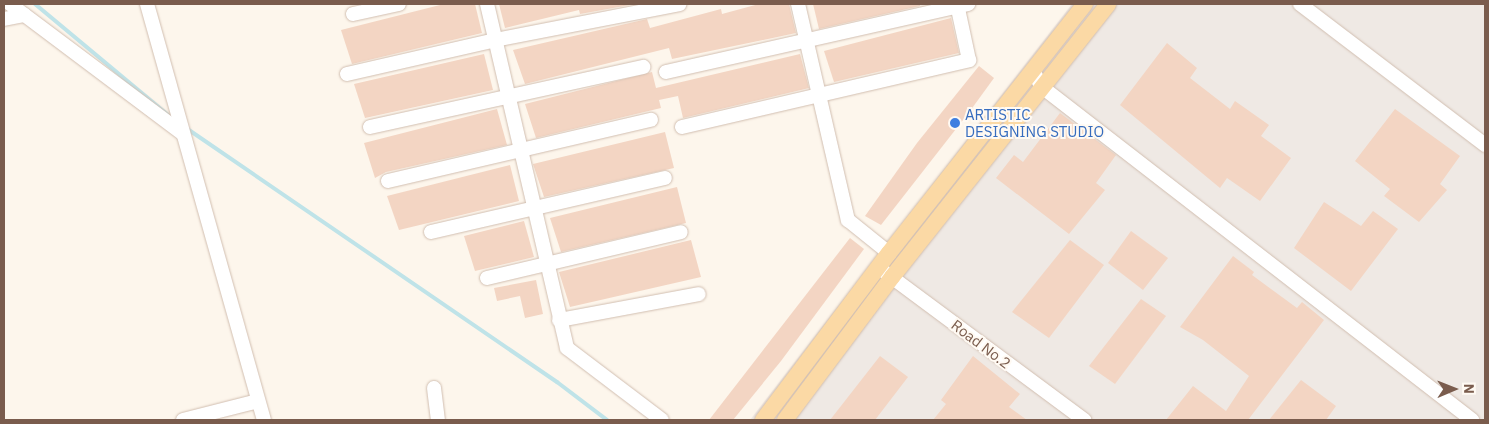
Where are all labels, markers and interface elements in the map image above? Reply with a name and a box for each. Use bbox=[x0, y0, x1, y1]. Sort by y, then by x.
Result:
place label: ARTISTIC DESIGNING STUDIO bbox=[965, 105, 1104, 140]
marker: ARTISTIC DESIGNING STUDIO bbox=[949, 117, 961, 129]
street label: Road No.2 bbox=[948, 316, 1014, 372]
north arrow bbox=[1429, 364, 1479, 414]
text: N bbox=[1460, 384, 1478, 394]

